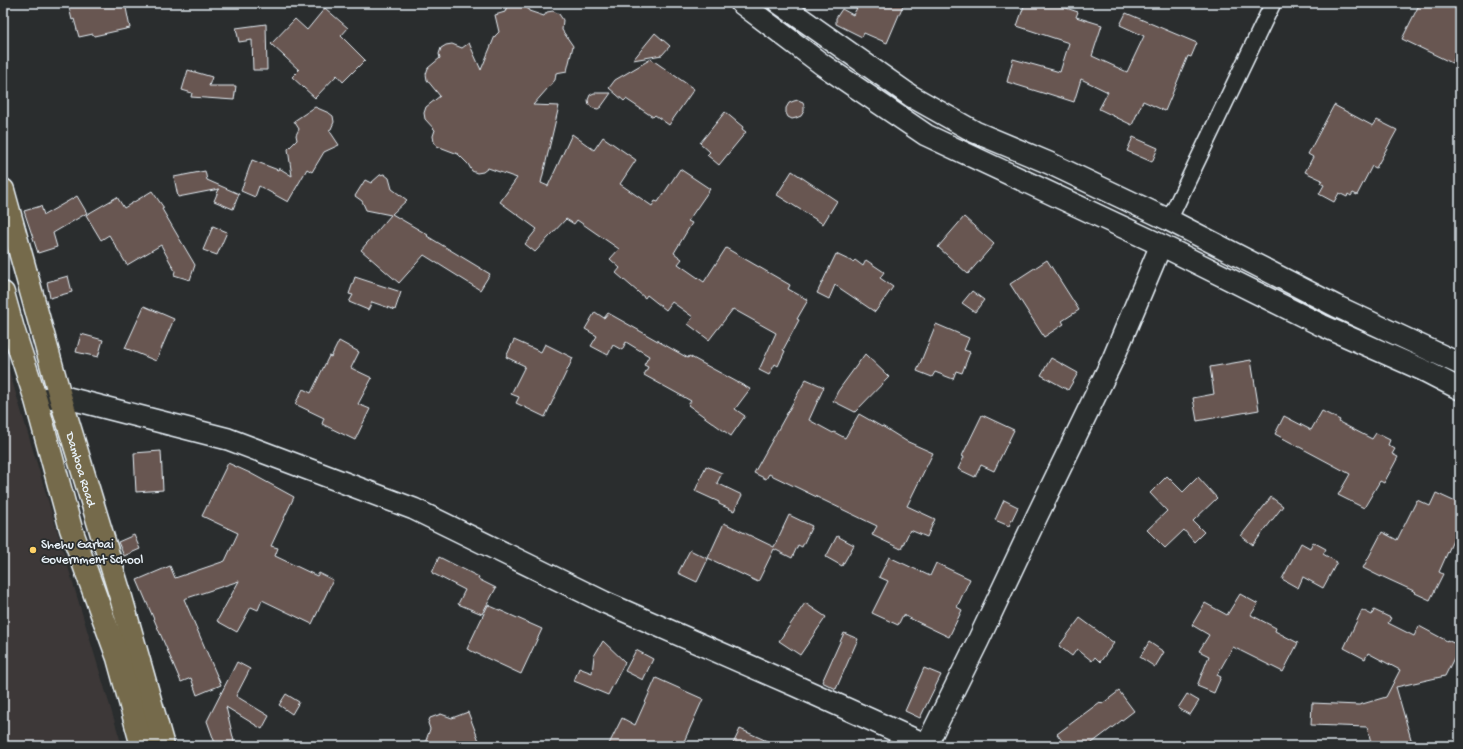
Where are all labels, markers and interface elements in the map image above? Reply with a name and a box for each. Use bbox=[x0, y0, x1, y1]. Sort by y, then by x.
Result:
street label: Damboa Road bbox=[61, 430, 99, 510]
place label: Shehu Garbai Government School bbox=[41, 538, 144, 568]
marker: Shehu Garbai Government School bbox=[28, 545, 38, 555]

